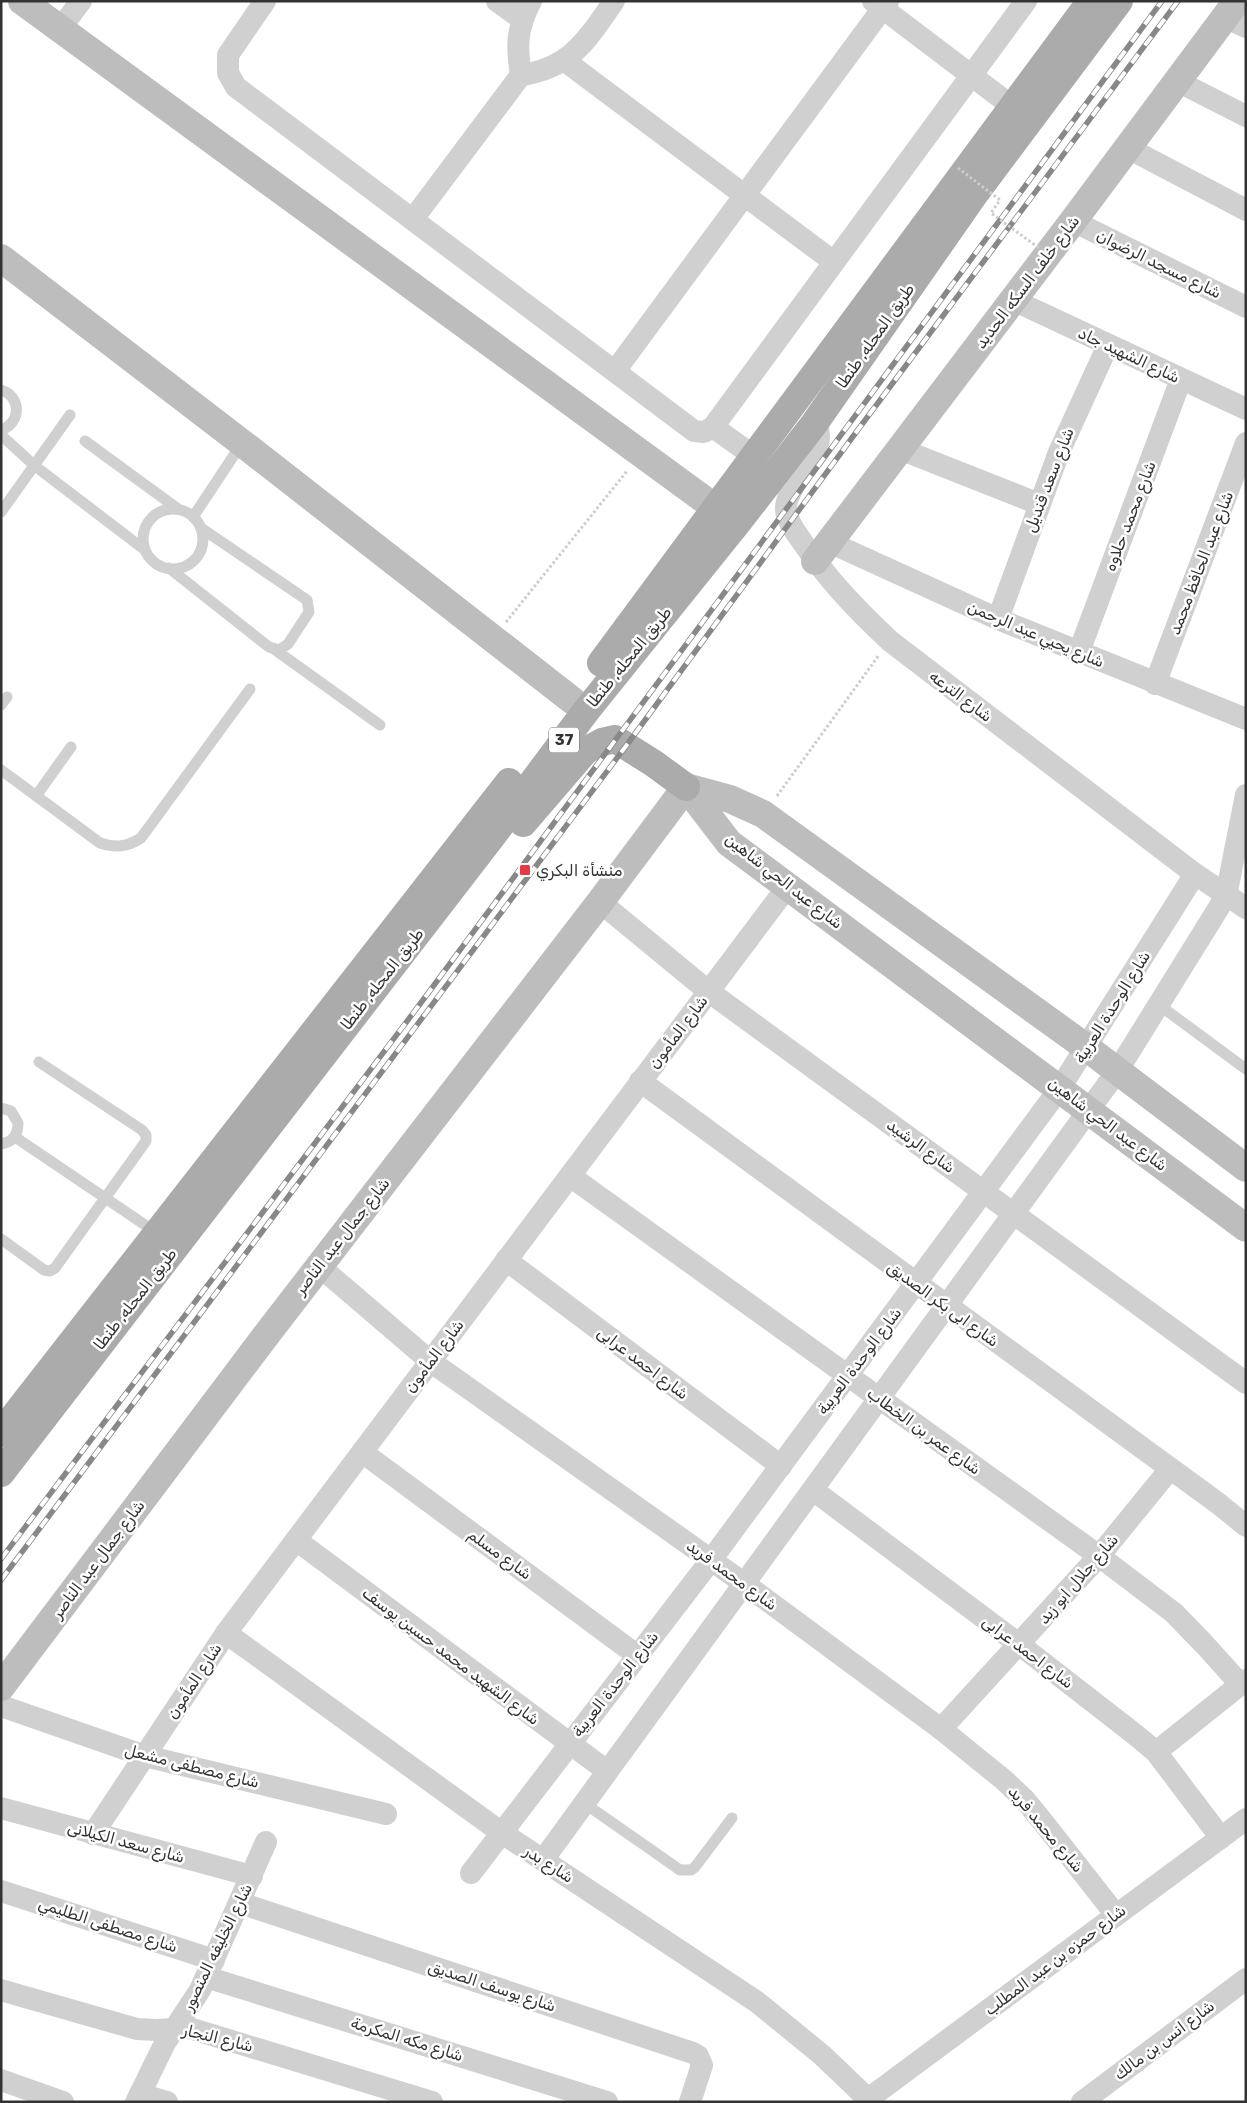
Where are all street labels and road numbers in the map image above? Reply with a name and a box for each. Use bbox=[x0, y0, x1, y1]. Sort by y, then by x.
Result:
street label: شارع خلف السكه الحديد bbox=[971, 212, 1085, 354]
street label: شارع مسجد الرضوان bbox=[1093, 225, 1225, 304]
street label: طريق المحله, طنطا bbox=[832, 280, 919, 393]
street label: شارع الشهيد جاد bbox=[1074, 323, 1183, 389]
street label: شارع سعد قنديل bbox=[1020, 425, 1080, 536]
street label: شارع محمد حلاوه bbox=[1100, 458, 1162, 575]
street label: شارع عبد الحافظ محمد bbox=[1165, 489, 1239, 638]
street label: شارع يحيي عبد الرحمن bbox=[964, 597, 1107, 674]
street label: طريق المحله, طنطا bbox=[583, 603, 676, 712]
street label: شارع الترعه bbox=[925, 666, 996, 727]
road number: 37 bbox=[549, 728, 579, 752]
street label: شارع عبد الحي شاهين bbox=[720, 829, 847, 935]
street label: طريق المحله, طنطا bbox=[336, 924, 428, 1034]
street label: شارع الوحدة العربية bbox=[1070, 947, 1156, 1068]
street label: شارع المأمون bbox=[644, 992, 713, 1074]
street label: شارع عبد الحي شاهين bbox=[1043, 1073, 1171, 1177]
street label: شارع الرشيد bbox=[882, 1115, 959, 1179]
street label: شارع جمال عبد الناصر bbox=[290, 1174, 395, 1300]
street label: طريق المحله, طنطا bbox=[89, 1244, 181, 1354]
street label: شارع ابى بكر الصديق bbox=[882, 1257, 1002, 1352]
street label: شارع الوحدة العربية bbox=[813, 1304, 907, 1419]
street label: شارع المأمون bbox=[400, 1316, 469, 1398]
street label: شارع احمد عرابى bbox=[592, 1323, 692, 1405]
street label: شارع عمر بن الخطاب bbox=[862, 1383, 985, 1480]
street label: شارع جمال عبد الناصر bbox=[47, 1496, 150, 1624]
street label: شارع مسلم bbox=[463, 1525, 535, 1585]
street label: شارع جلال ابو زيد bbox=[1034, 1530, 1124, 1629]
street label: شارع محمد فريد bbox=[682, 1536, 781, 1616]
street label: شارع الشهيد محمد حسين يوسف bbox=[357, 1583, 543, 1731]
street label: شارع احمد عرابى bbox=[977, 1612, 1077, 1694]
street label: شارع الوحدة العربية bbox=[568, 1627, 664, 1742]
street label: شارع المأمون bbox=[162, 1639, 227, 1724]
street label: شارع مصطفى مشعل bbox=[122, 1740, 261, 1794]
street label: شارع محمد فريد bbox=[1003, 1782, 1088, 1877]
street label: شارع سعد الكيلانى bbox=[65, 1817, 187, 1869]
street label: شارع بدر bbox=[519, 1841, 577, 1889]
street label: شارع الخليفه المنصور bbox=[178, 1880, 258, 2016]
street label: شارع مصطفى الطليمي bbox=[35, 1894, 180, 1959]
street label: شارع حمزه بن عبد المطلب bbox=[981, 1901, 1131, 2021]
street label: شارع يوسف الصديق bbox=[425, 1956, 558, 2018]
street label: شارع انس بن مالك bbox=[1110, 1996, 1219, 2085]
street label: شارع مكه المكرمة bbox=[348, 2013, 466, 2067]
street label: شارع النجار bbox=[179, 2020, 255, 2058]

